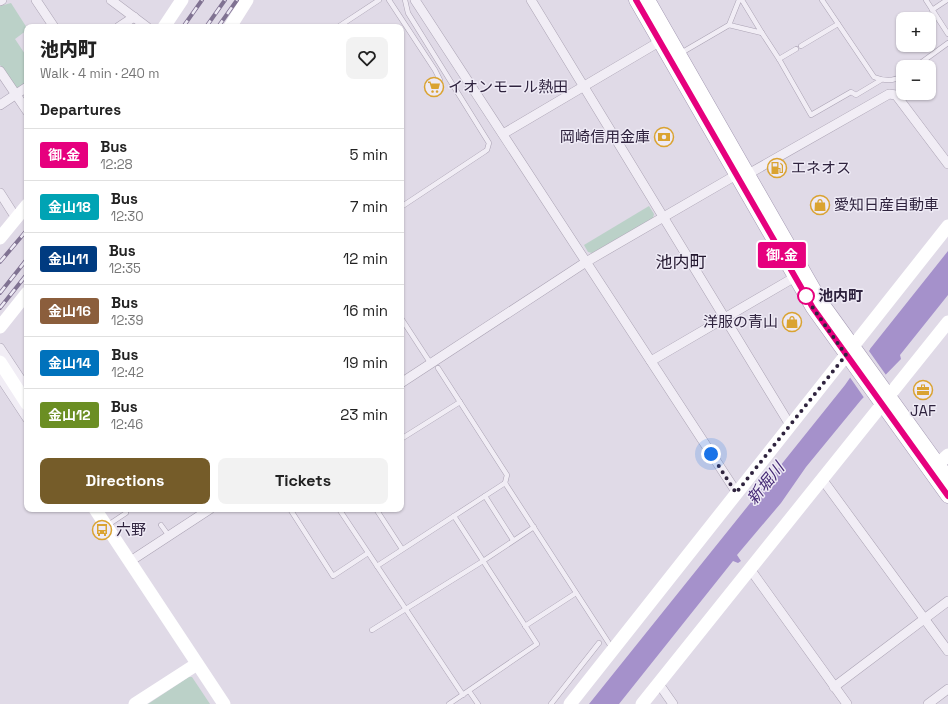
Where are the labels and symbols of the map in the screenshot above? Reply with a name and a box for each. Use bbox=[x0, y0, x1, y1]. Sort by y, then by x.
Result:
supermarket icon: イオンモール熱田 bbox=[423, 76, 445, 98]
place label: イオンモール熱田 bbox=[448, 77, 568, 96]
bank icon: 岡崎信用金庫 bbox=[653, 126, 675, 148]
place label: 岡崎信用金庫 bbox=[560, 127, 650, 146]
fuel station icon: エネオス bbox=[766, 157, 788, 179]
place label: エネオス bbox=[791, 158, 851, 177]
shop icon: 愛知日産自動車 bbox=[809, 194, 831, 216]
place label: 愛知日産自動車 bbox=[834, 195, 939, 214]
line badge: 御.金 bbox=[759, 242, 805, 268]
district label: 池内町 bbox=[656, 251, 707, 273]
place label: 池内町 bbox=[818, 286, 863, 305]
marker: 池内町 bbox=[797, 287, 815, 305]
shop icon: 洋服の青山 bbox=[781, 311, 803, 333]
place label: 洋服の青山 bbox=[703, 312, 778, 331]
office icon: JAF bbox=[912, 379, 934, 401]
place label: JAF bbox=[910, 401, 936, 420]
your location bbox=[701, 444, 721, 464]
water label: 新堀川 bbox=[742, 457, 790, 509]
bus stop icon: 六野 bbox=[91, 519, 113, 541]
place label: 六野 bbox=[116, 520, 146, 539]

